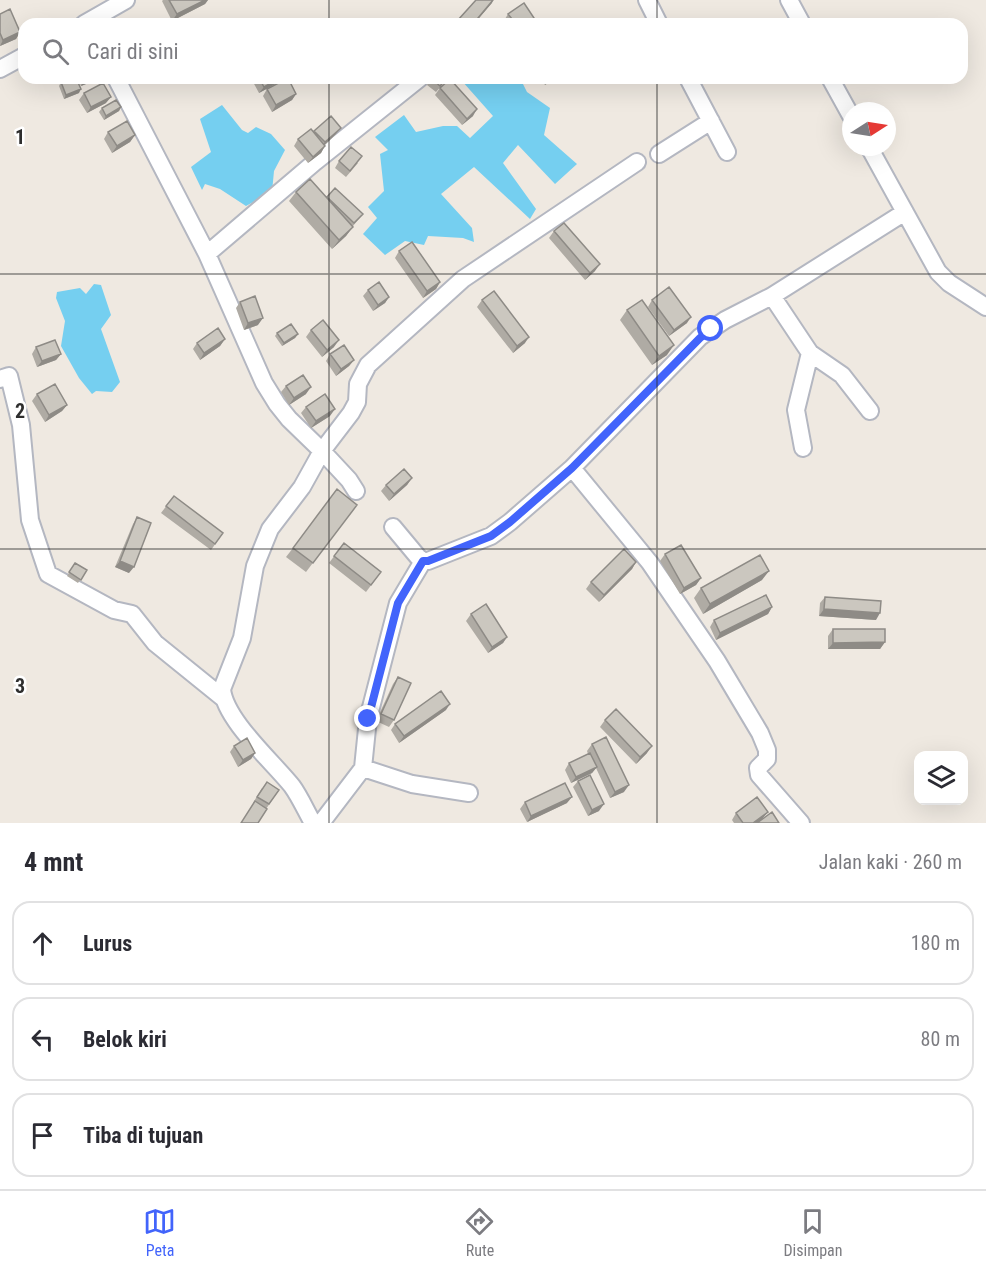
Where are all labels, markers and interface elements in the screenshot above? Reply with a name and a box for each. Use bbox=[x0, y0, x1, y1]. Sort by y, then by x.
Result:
search box bbox=[18, 18, 968, 84]
icon: search bbox=[39, 35, 72, 68]
text: Cari di sini bbox=[87, 39, 179, 64]
north arrow bbox=[842, 102, 896, 156]
text: 1 bbox=[15, 125, 25, 149]
route start bbox=[697, 315, 723, 341]
text: 2 bbox=[15, 399, 25, 423]
text: 3 bbox=[15, 674, 25, 698]
route end bbox=[354, 705, 380, 731]
map controls bbox=[914, 751, 968, 805]
button: layers bbox=[914, 751, 968, 805]
text: 4 mnt bbox=[24, 847, 83, 877]
text: Jalan kaki · 260 m bbox=[819, 850, 962, 874]
icon: ahead bbox=[26, 927, 59, 960]
text: Lurus bbox=[83, 931, 132, 956]
text: 180 m bbox=[911, 931, 960, 955]
icon: left bbox=[26, 1023, 59, 1056]
text: Belok kiri bbox=[83, 1027, 167, 1052]
text: 80 m bbox=[921, 1027, 960, 1051]
icon: arrive bbox=[26, 1119, 59, 1152]
text: Tiba di tujuan bbox=[83, 1123, 203, 1148]
tab: Peta bbox=[143, 1205, 176, 1260]
tab: Rute bbox=[463, 1205, 496, 1260]
tab: Disimpan bbox=[783, 1205, 843, 1260]

